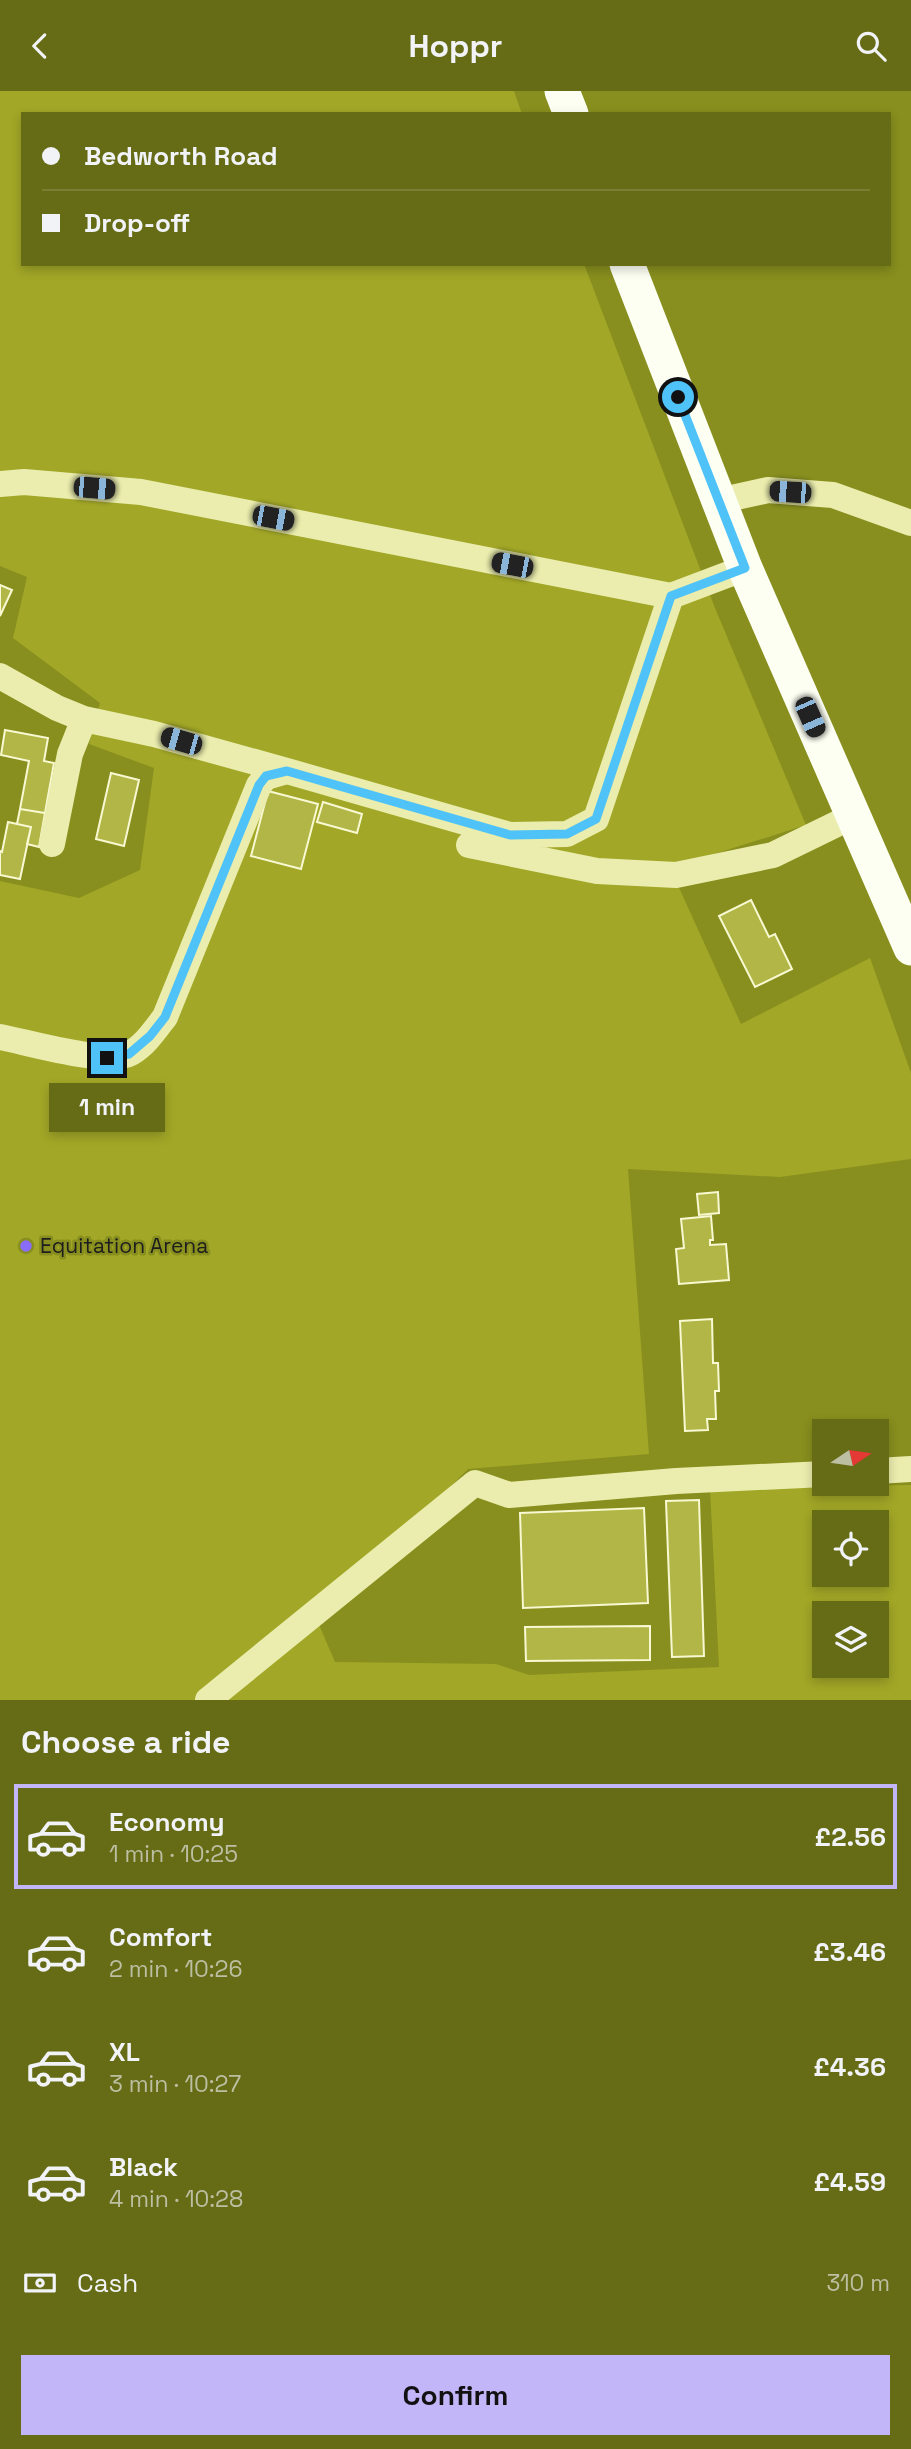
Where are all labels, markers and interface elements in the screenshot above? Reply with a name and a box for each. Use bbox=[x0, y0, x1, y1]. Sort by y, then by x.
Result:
text: Hoppr bbox=[408, 26, 503, 66]
icon: back bbox=[21, 27, 59, 65]
icon: search bbox=[852, 27, 890, 65]
text: Bedworth Road bbox=[84, 139, 278, 173]
text: Drop-off bbox=[84, 206, 190, 240]
route start bbox=[662, 381, 694, 413]
car bbox=[73, 476, 116, 500]
car bbox=[769, 480, 812, 504]
car bbox=[251, 504, 296, 532]
car bbox=[490, 551, 535, 579]
car bbox=[792, 694, 829, 740]
car bbox=[158, 725, 205, 757]
route end bbox=[91, 1042, 123, 1074]
callout: 1 min bbox=[49, 1083, 165, 1131]
text: 1 min bbox=[79, 1092, 135, 1122]
place label: Equitation Arena bbox=[40, 1232, 208, 1259]
marker: Equitation Arena bbox=[18, 1238, 34, 1254]
north arrow bbox=[812, 1419, 889, 1496]
map controls bbox=[812, 1419, 889, 1678]
button: locate bbox=[812, 1510, 889, 1587]
button: layers bbox=[812, 1601, 889, 1678]
text: Choose a ride bbox=[21, 1722, 231, 1762]
icon: car bbox=[25, 1805, 88, 1868]
text: Economy bbox=[109, 1805, 225, 1839]
text: £2.56 bbox=[815, 1820, 886, 1854]
text: 1 min · 10:25 bbox=[109, 1839, 238, 1869]
icon: car bbox=[25, 1920, 88, 1983]
text: Comfort bbox=[109, 1920, 212, 1954]
text: £3.46 bbox=[813, 1935, 886, 1969]
text: 2 min · 10:26 bbox=[109, 1954, 243, 1984]
icon: car bbox=[25, 2035, 88, 2098]
text: XL bbox=[109, 2035, 140, 2069]
text: £4.36 bbox=[813, 2050, 886, 2084]
text: 3 min · 10:27 bbox=[109, 2069, 241, 2099]
icon: car bbox=[25, 2150, 88, 2213]
text: Black bbox=[109, 2150, 178, 2184]
text: £4.59 bbox=[813, 2165, 886, 2199]
text: 4 min · 10:28 bbox=[109, 2184, 243, 2214]
icon: cash bbox=[21, 2264, 59, 2302]
text: Cash bbox=[77, 2266, 138, 2300]
text: 310 m bbox=[826, 2268, 890, 2298]
button: Confirm bbox=[21, 2355, 890, 2435]

